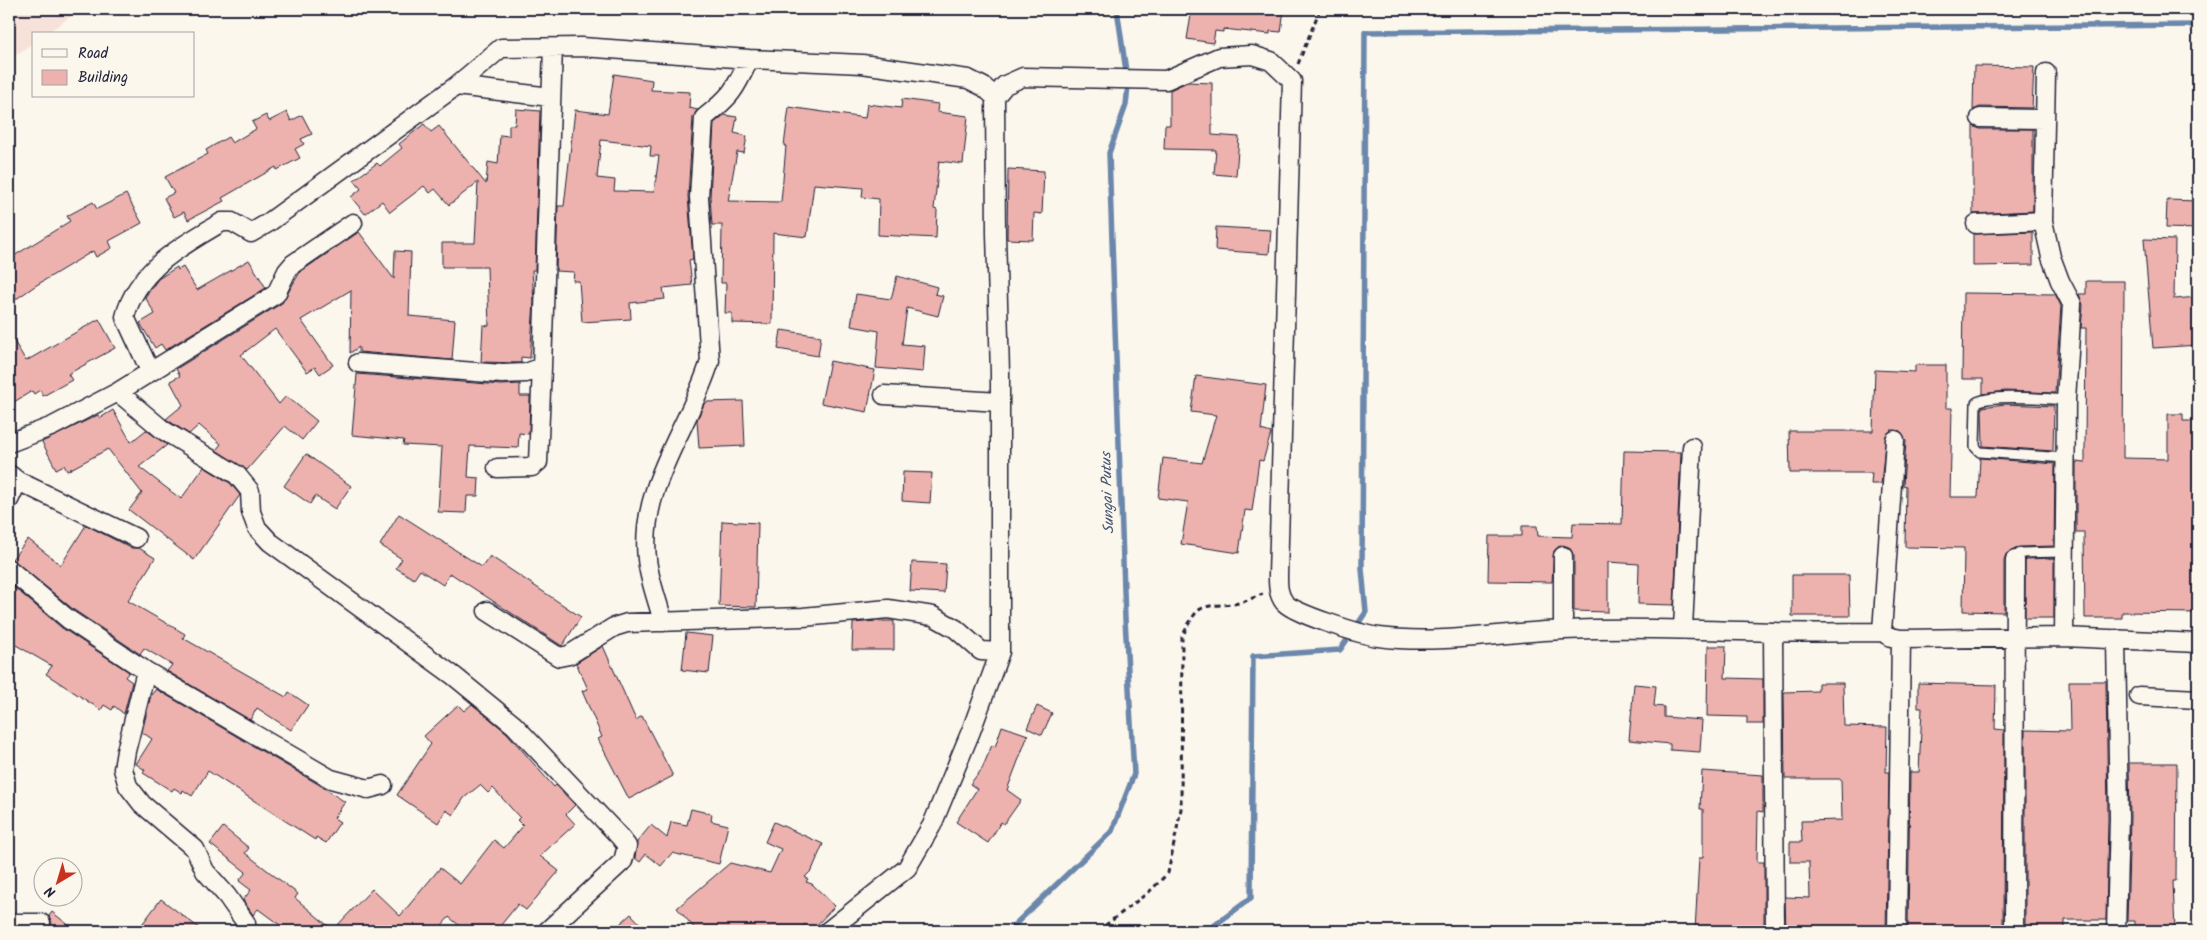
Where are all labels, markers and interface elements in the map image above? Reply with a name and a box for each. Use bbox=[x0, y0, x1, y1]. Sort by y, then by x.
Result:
legend bbox=[32, 32, 195, 98]
text: Road bbox=[78, 42, 109, 66]
text: Building bbox=[78, 66, 128, 90]
water label: Sungai Putus bbox=[1095, 450, 1121, 534]
north arrow bbox=[32, 858, 82, 908]
text: N bbox=[40, 880, 61, 903]

